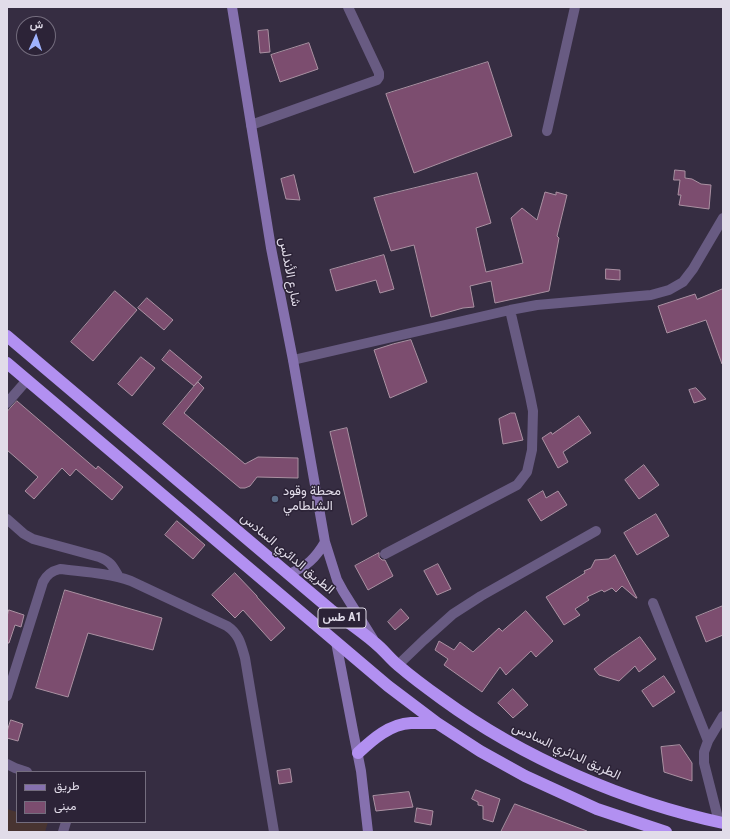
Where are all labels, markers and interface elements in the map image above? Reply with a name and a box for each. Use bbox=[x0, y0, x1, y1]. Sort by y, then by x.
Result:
north arrow bbox=[16, 16, 56, 56]
text: ش bbox=[30, 18, 44, 31]
street label: شارع الأندلس bbox=[275, 236, 303, 308]
place label: محطة وقود الشلطامي bbox=[283, 484, 341, 515]
marker: محطة وقود الشلطامي bbox=[270, 494, 280, 504]
street label: الطريق الدائري السادس bbox=[237, 510, 337, 598]
road number: طس A1 bbox=[318, 608, 366, 628]
street label: الطريق الدائري السادس bbox=[509, 720, 623, 784]
legend bbox=[16, 771, 146, 823]
text: طريق bbox=[54, 779, 79, 793]
text: مبنى bbox=[54, 799, 76, 813]

